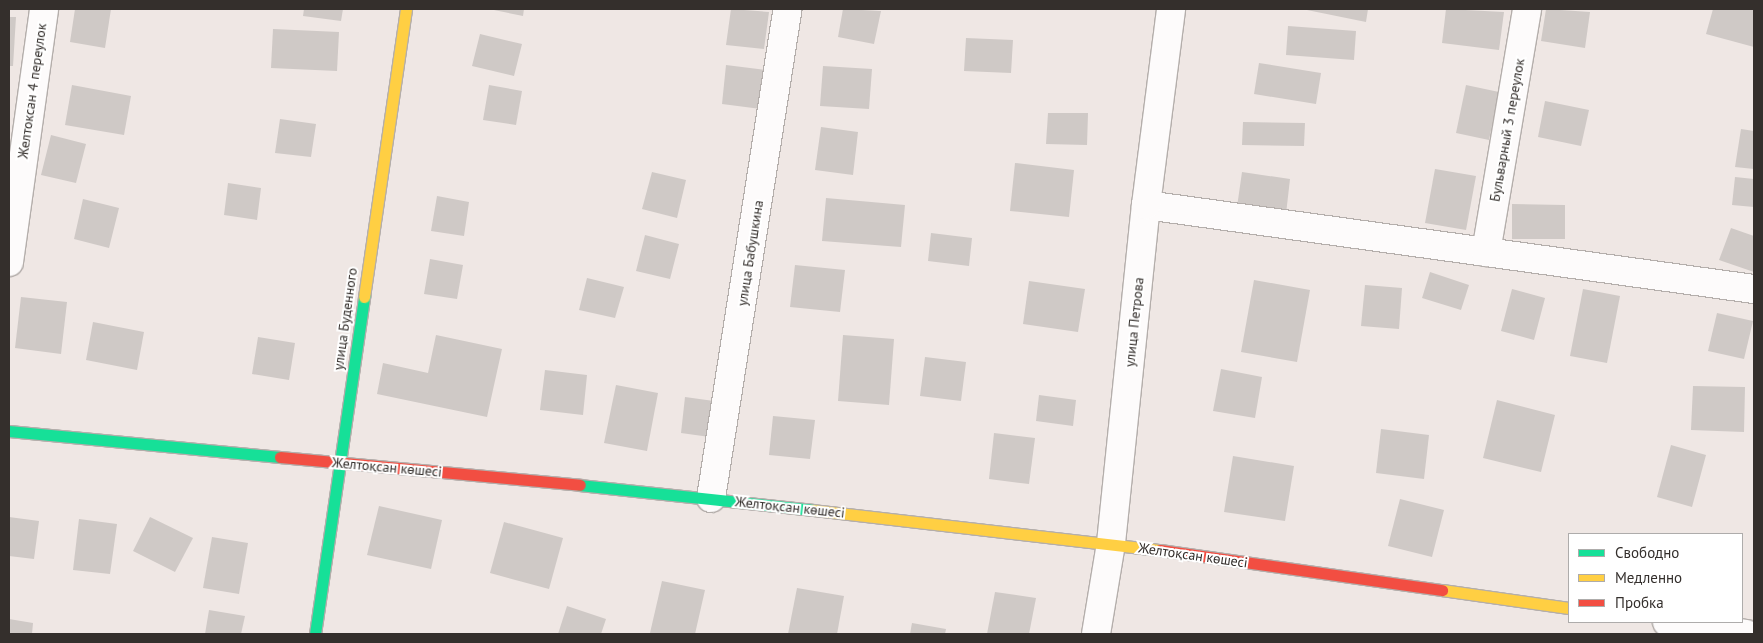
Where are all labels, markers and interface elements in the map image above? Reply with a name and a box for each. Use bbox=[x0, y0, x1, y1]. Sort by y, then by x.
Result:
street label: Желтоксан 4 переулок bbox=[14, 22, 50, 160]
street label: Бульварный 3 переулок bbox=[1486, 57, 1528, 203]
street label: улица Бабушкина bbox=[733, 199, 767, 307]
street label: улица Буденного bbox=[330, 267, 360, 371]
street label: улица Петрова bbox=[1121, 276, 1147, 368]
street label: Желтоқсан көшесі bbox=[331, 454, 443, 480]
street label: Желтоқсан көшесі bbox=[734, 493, 846, 521]
legend bbox=[1568, 533, 1743, 623]
street label: Желтоқсан көшесі bbox=[1137, 539, 1249, 571]
text: Свободно bbox=[1615, 543, 1679, 562]
text: Медленно bbox=[1615, 568, 1682, 587]
text: Пробка bbox=[1615, 593, 1664, 612]

